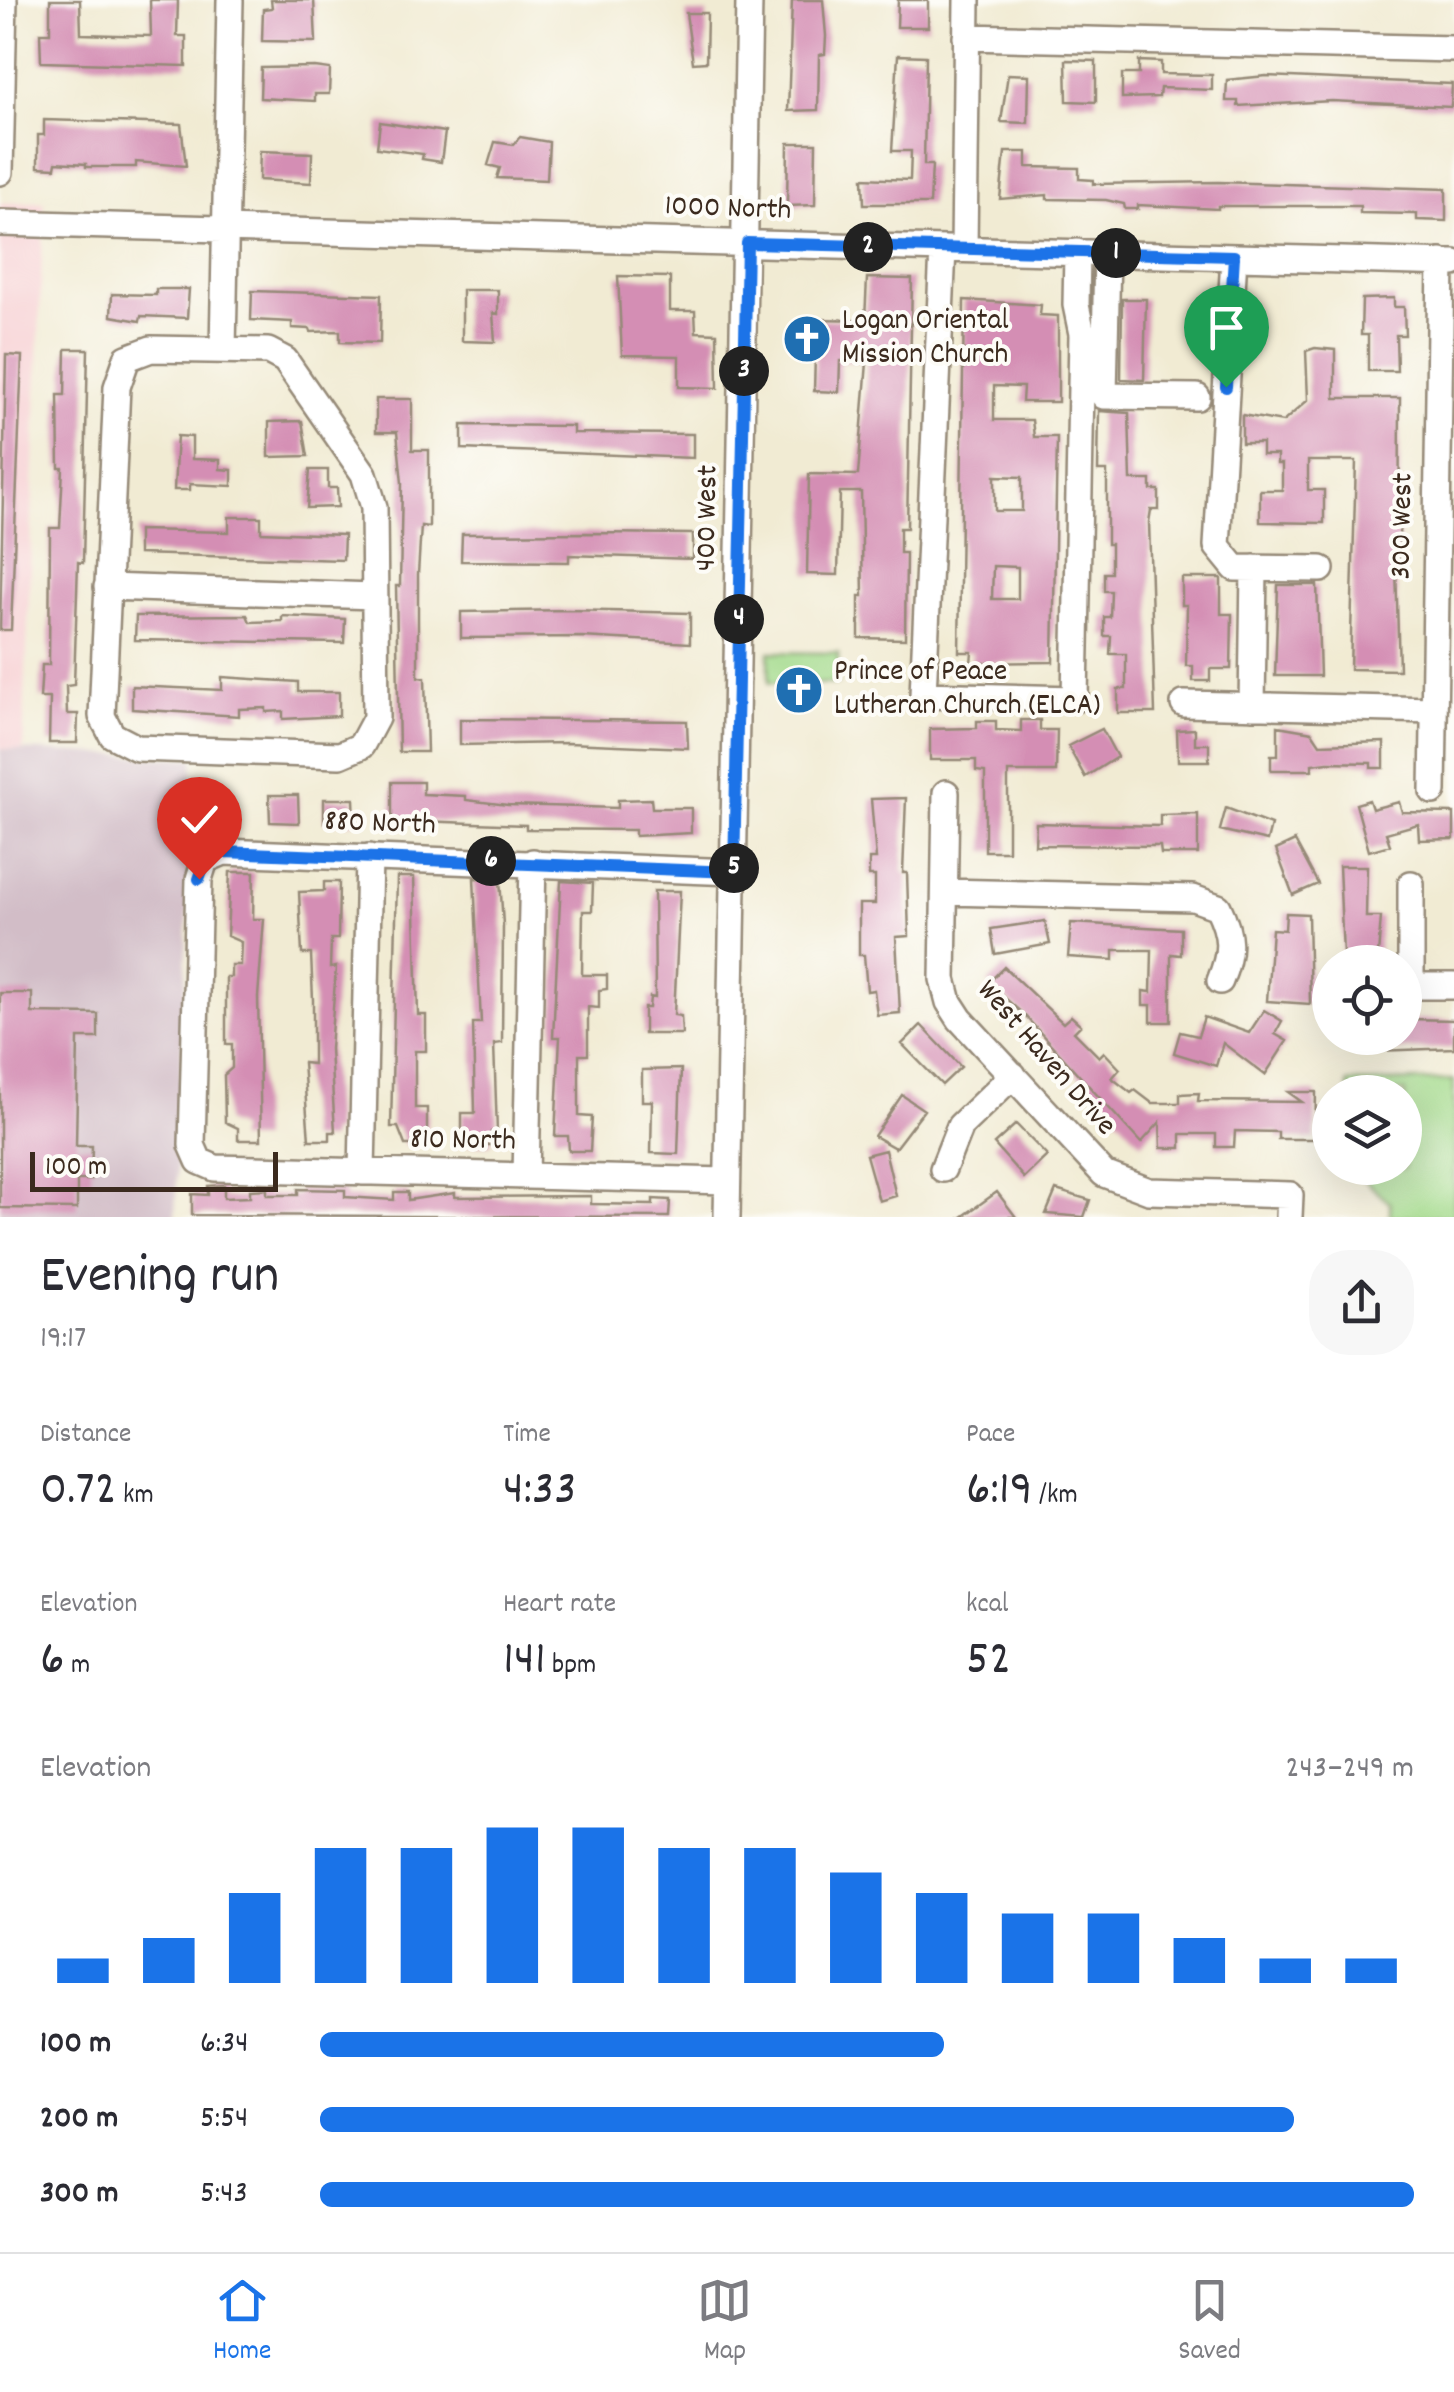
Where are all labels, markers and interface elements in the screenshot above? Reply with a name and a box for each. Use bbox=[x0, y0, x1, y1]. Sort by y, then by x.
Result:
street label: 1000 North bbox=[664, 186, 792, 234]
pin: 2 bbox=[843, 222, 893, 272]
text: 2 bbox=[862, 227, 874, 267]
pin: 1 bbox=[1091, 228, 1141, 278]
text: 1 bbox=[1113, 233, 1119, 273]
pin bbox=[1184, 285, 1269, 388]
icon: arrive bbox=[1199, 300, 1254, 355]
place label: Logan Oriental Mission Church bbox=[842, 301, 1009, 378]
church icon: Logan Oriental Mission Church bbox=[781, 313, 833, 365]
pin: 3 bbox=[719, 346, 769, 396]
text: 3 bbox=[738, 351, 750, 391]
street label: 400 West bbox=[687, 465, 731, 571]
street label: 300 West bbox=[1382, 472, 1426, 580]
pin: 4 bbox=[714, 594, 764, 644]
text: 4 bbox=[733, 599, 745, 639]
place label: Prince of Peace Lutheran Church (ELCA) bbox=[834, 652, 1101, 729]
church icon: Prince of Peace Lutheran Church (ELCA) bbox=[773, 664, 825, 716]
pin bbox=[157, 777, 242, 880]
icon: check bbox=[172, 792, 227, 847]
street label: 880 North bbox=[324, 802, 436, 848]
pin: 6 bbox=[466, 836, 516, 886]
text: 6 bbox=[484, 841, 498, 881]
pin: 5 bbox=[709, 843, 759, 893]
text: 5 bbox=[728, 848, 740, 888]
map controls bbox=[1312, 945, 1422, 1185]
button: locate bbox=[1312, 945, 1422, 1055]
street label: West Haven Drive bbox=[965, 971, 1125, 1147]
button: layers bbox=[1312, 1075, 1422, 1185]
street label: 810 North bbox=[410, 1120, 516, 1164]
scale bar bbox=[30, 1147, 278, 1192]
text: 100 m bbox=[45, 1149, 107, 1189]
text: Evening run bbox=[40, 1240, 279, 1319]
button: share bbox=[1309, 1250, 1414, 1355]
text: 19:17 bbox=[40, 1317, 86, 1363]
text: Distance bbox=[40, 1416, 131, 1456]
text: Time bbox=[503, 1416, 551, 1456]
text: Pace bbox=[966, 1416, 1015, 1456]
text: 0.72 bbox=[40, 1456, 117, 1528]
text: 4:33 bbox=[503, 1456, 576, 1528]
text: 6:19 bbox=[966, 1456, 1033, 1528]
text: km bbox=[117, 1477, 154, 1517]
text: /km bbox=[1033, 1477, 1078, 1517]
text: Elevation bbox=[40, 1586, 137, 1626]
text: Heart rate bbox=[503, 1586, 616, 1626]
text: kcal bbox=[966, 1586, 1009, 1626]
text: 6 bbox=[40, 1626, 65, 1698]
text: 141 bbox=[503, 1626, 546, 1698]
text: 52 bbox=[966, 1626, 1011, 1698]
text: m bbox=[65, 1647, 90, 1687]
text: bpm bbox=[546, 1647, 596, 1687]
text: Elevation bbox=[40, 1747, 151, 1793]
text: 243–249 m bbox=[1285, 1747, 1414, 1793]
text: 100 m bbox=[40, 2022, 111, 2068]
text: 6:34 bbox=[200, 2022, 248, 2068]
text: 200 m bbox=[40, 2097, 118, 2143]
text: 5:54 bbox=[200, 2097, 248, 2143]
text: 300 m bbox=[40, 2172, 118, 2218]
text: 5:43 bbox=[200, 2172, 248, 2218]
tab: Home bbox=[213, 2273, 271, 2373]
tab: Map bbox=[697, 2273, 752, 2373]
tab: Saved bbox=[1178, 2273, 1241, 2373]

